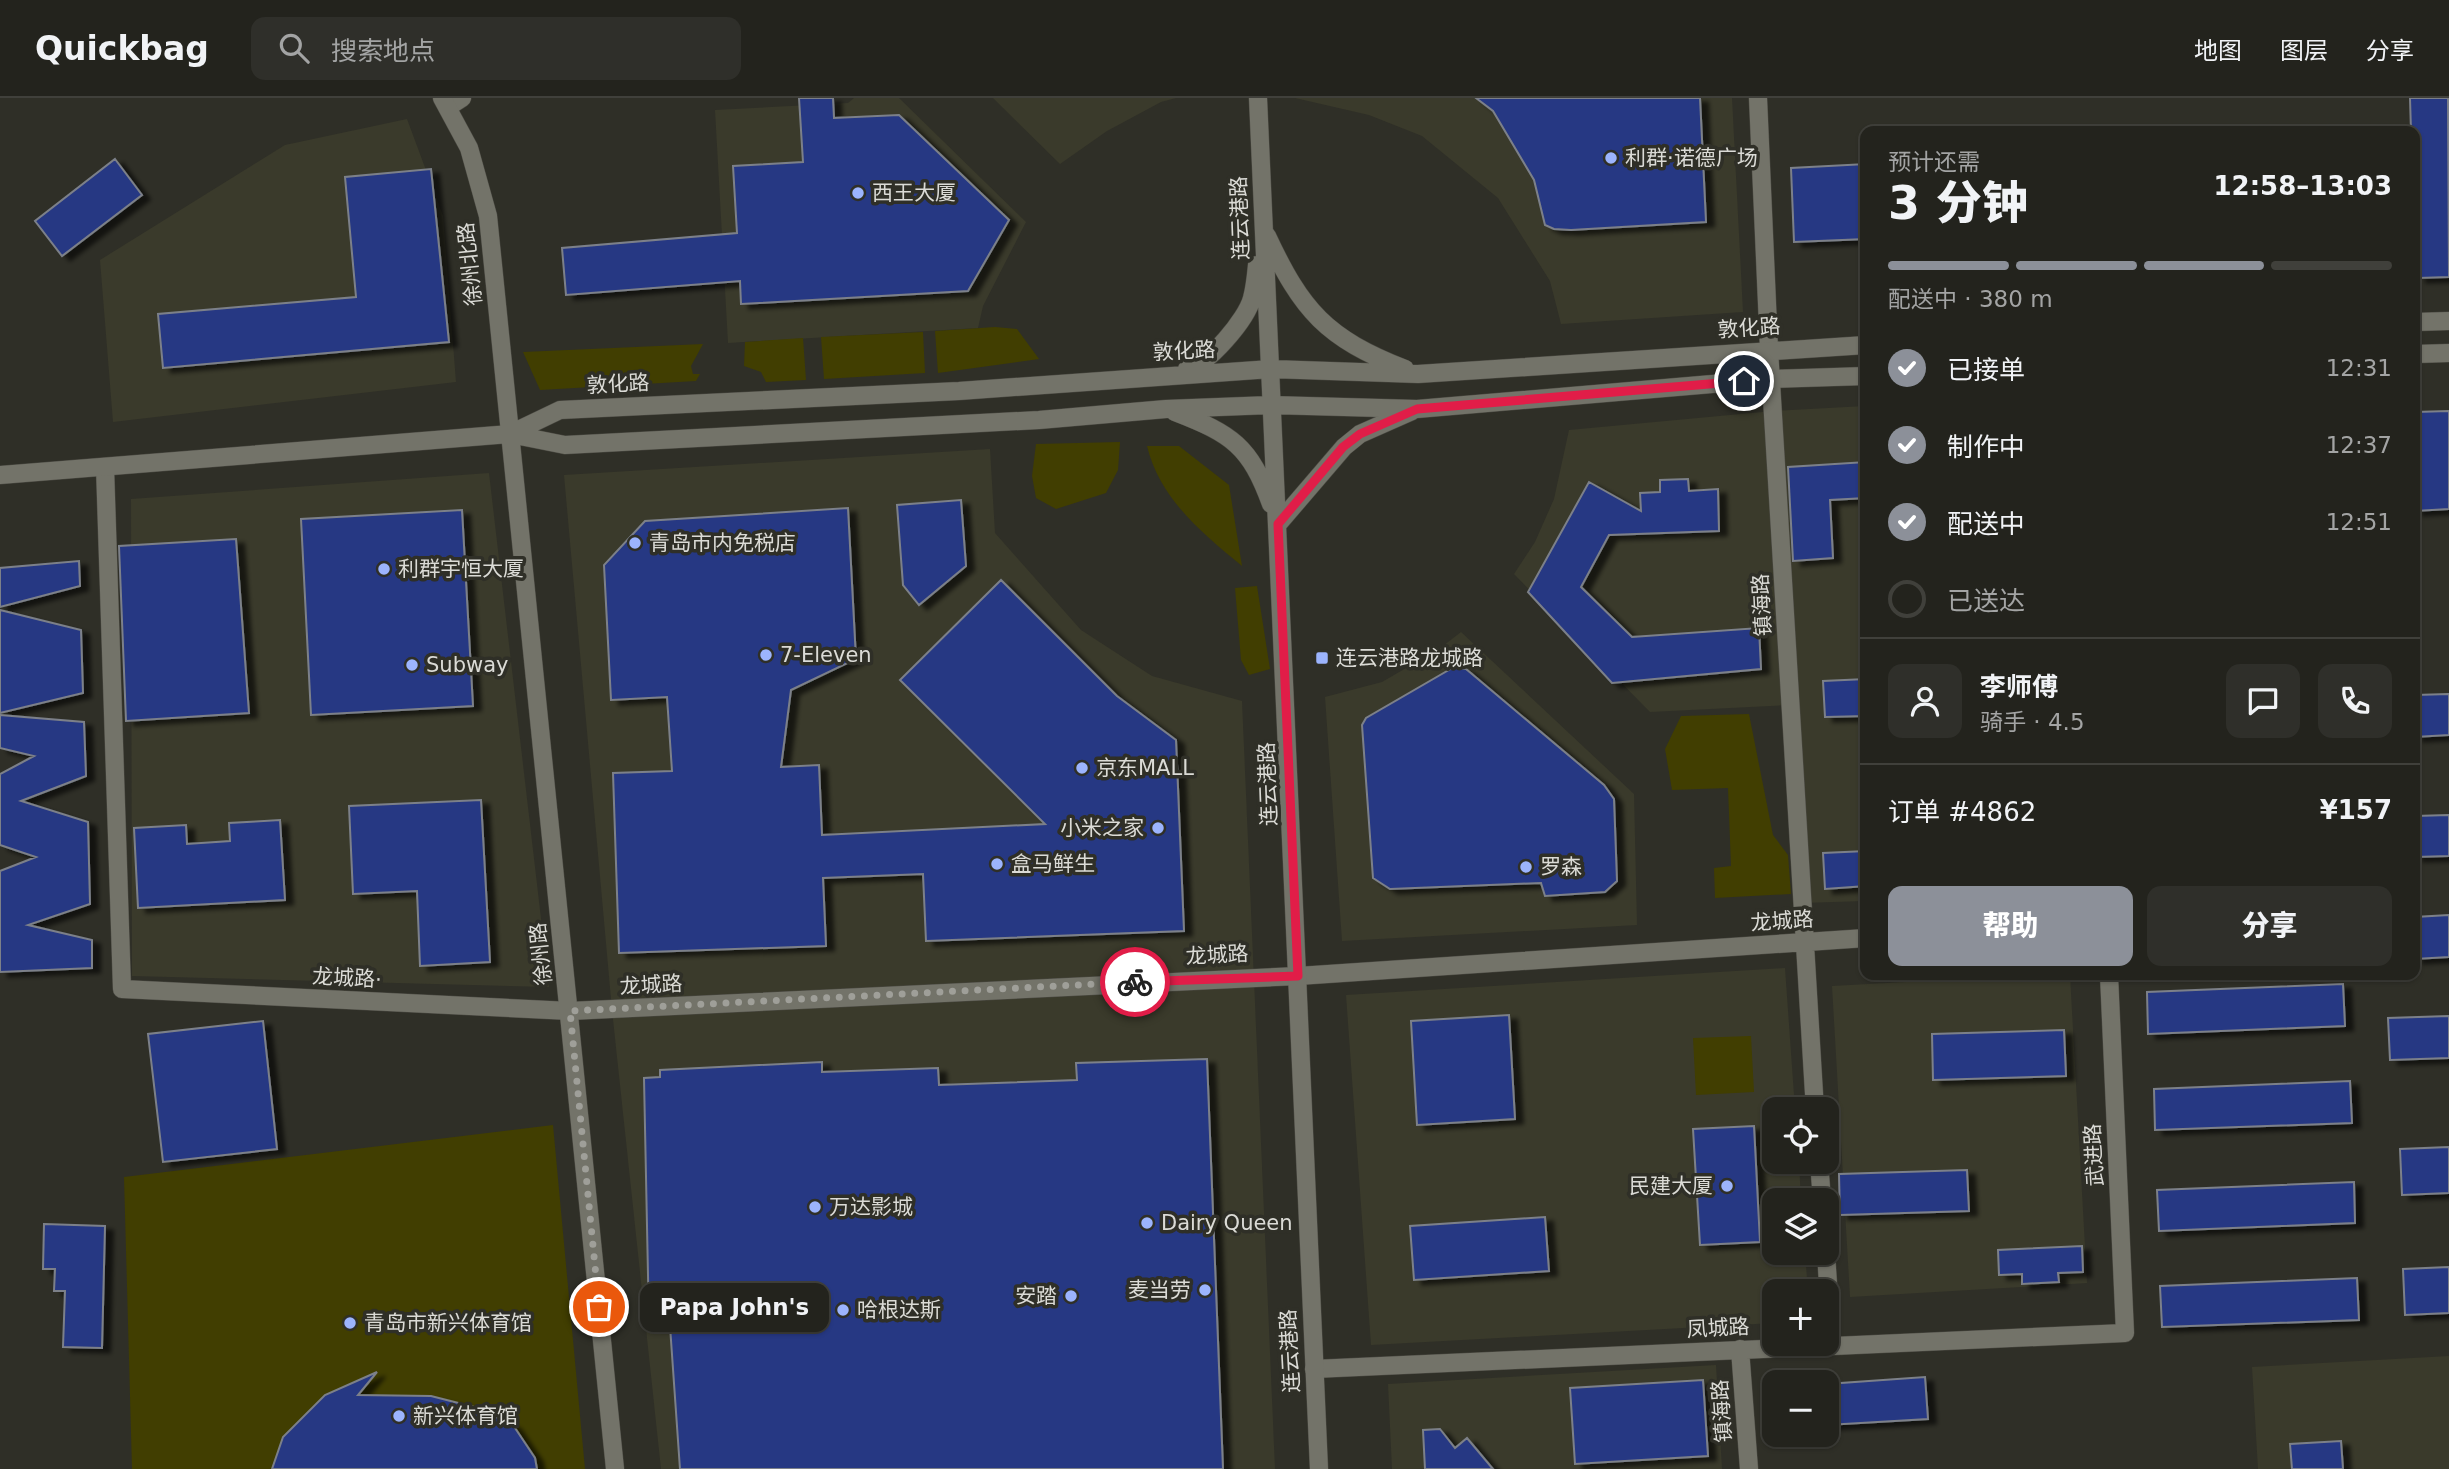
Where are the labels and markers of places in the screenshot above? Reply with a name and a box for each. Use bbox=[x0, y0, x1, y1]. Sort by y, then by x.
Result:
place label: 利群·诺德广场 bbox=[1625, 146, 1758, 170]
marker: 利群·诺德广场 bbox=[1603, 150, 1619, 166]
place label: 西王大厦 bbox=[872, 181, 956, 205]
marker: 西王大厦 bbox=[850, 185, 866, 201]
pin bbox=[1714, 351, 1774, 411]
place label: 青岛市内免税店 bbox=[649, 531, 796, 555]
marker: 青岛市内免税店 bbox=[627, 535, 643, 551]
place label: 利群宇恒大厦 bbox=[398, 557, 524, 581]
marker: 利群宇恒大厦 bbox=[376, 561, 392, 577]
place label: 7-Eleven bbox=[780, 643, 872, 667]
place label: 连云港路龙城路 bbox=[1336, 646, 1483, 670]
marker: 7-Eleven bbox=[758, 647, 774, 663]
marker: 连云港路龙城路 bbox=[1314, 650, 1330, 666]
place label: Subway bbox=[426, 653, 508, 677]
marker: Subway bbox=[404, 657, 420, 673]
place label: 京东MALL bbox=[1096, 756, 1194, 780]
marker: 京东MALL bbox=[1074, 760, 1090, 776]
place label: 小米之家 bbox=[1060, 816, 1144, 840]
marker: 小米之家 bbox=[1150, 820, 1166, 836]
place label: 盒马鲜生 bbox=[1011, 852, 1095, 876]
place label: 罗森 bbox=[1540, 855, 1582, 879]
marker: 盒马鲜生 bbox=[989, 856, 1005, 872]
marker: 罗森 bbox=[1518, 859, 1534, 875]
place label: 民建大厦 bbox=[1629, 1174, 1713, 1198]
marker: 民建大厦 bbox=[1719, 1178, 1735, 1194]
place label: 万达影城 bbox=[829, 1195, 913, 1219]
marker: 万达影城 bbox=[807, 1199, 823, 1215]
place label: Dairy Queen bbox=[1161, 1211, 1293, 1235]
marker: Dairy Queen bbox=[1139, 1215, 1155, 1231]
pin bbox=[569, 1277, 629, 1337]
place label: 麦当劳 bbox=[1128, 1278, 1191, 1302]
callout: Papa John's bbox=[641, 1282, 830, 1332]
marker: 麦当劳 bbox=[1197, 1282, 1213, 1298]
place label: 安踏 bbox=[1015, 1284, 1057, 1308]
marker: 安踏 bbox=[1063, 1288, 1079, 1304]
place label: 哈根达斯 bbox=[857, 1298, 941, 1322]
marker: 哈根达斯 bbox=[835, 1302, 851, 1318]
place label: 青岛市新兴体育馆 bbox=[364, 1311, 532, 1335]
marker: 青岛市新兴体育馆 bbox=[342, 1315, 358, 1331]
place label: 新兴体育馆 bbox=[413, 1404, 518, 1428]
marker: 新兴体育馆 bbox=[391, 1408, 407, 1424]

